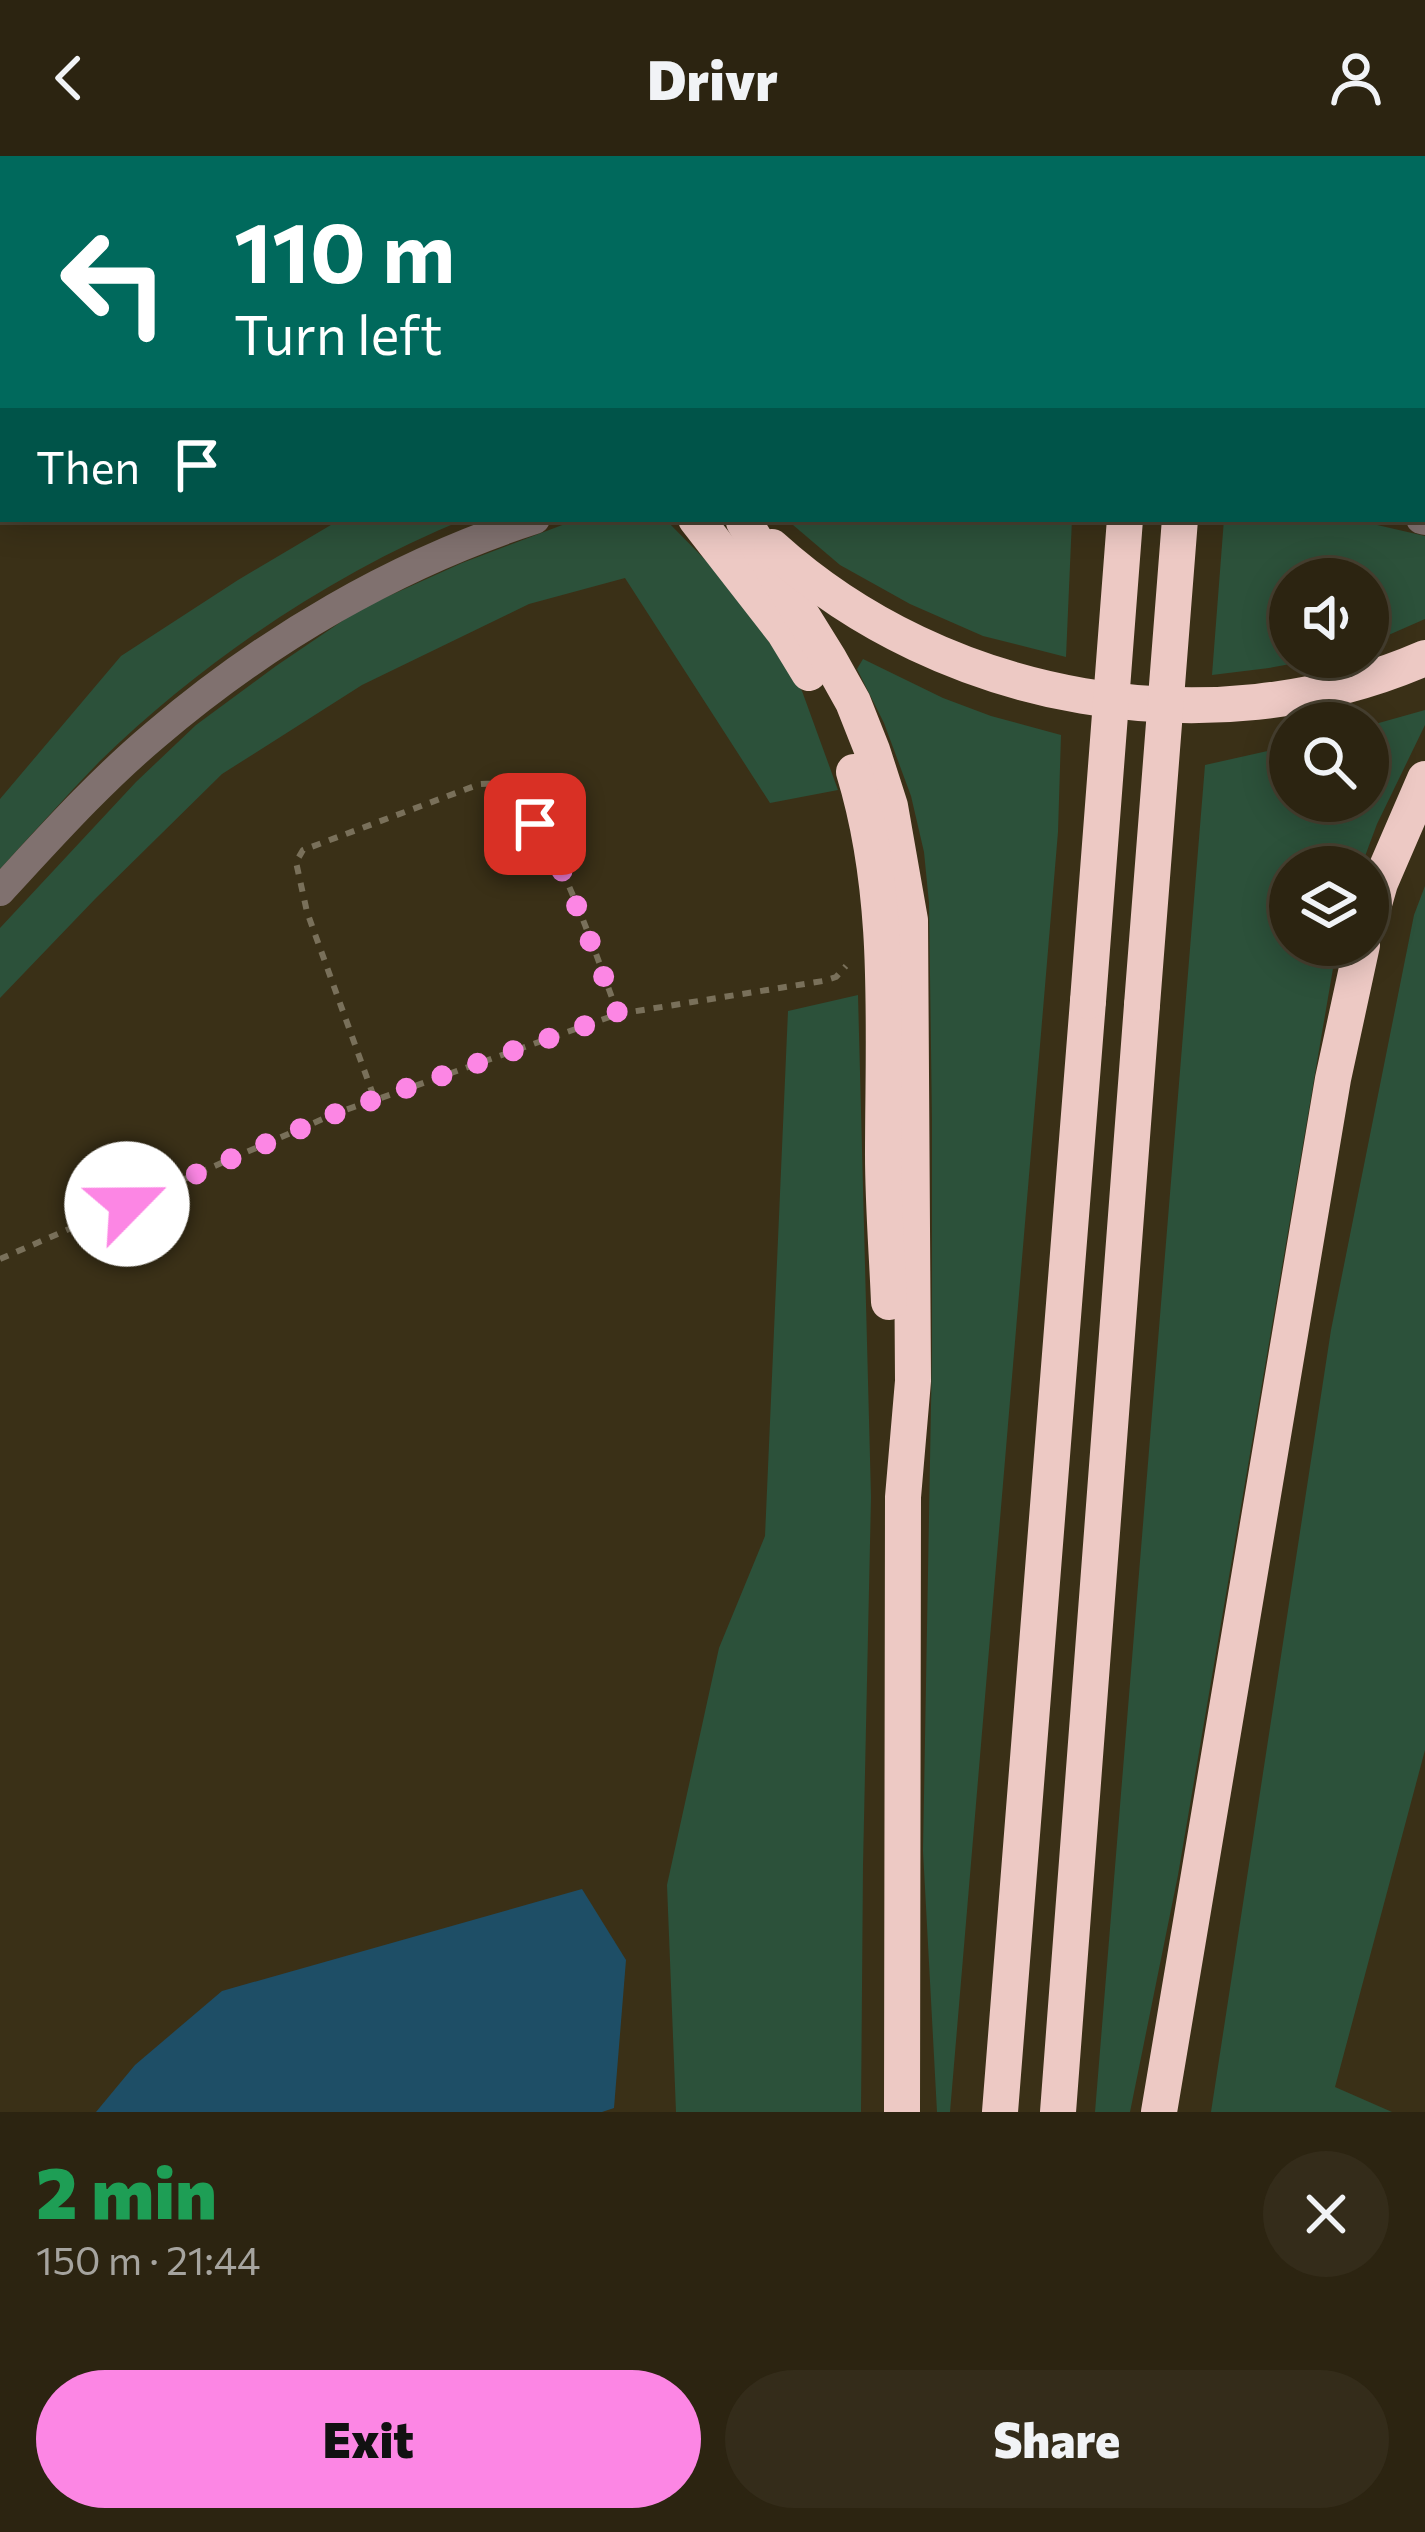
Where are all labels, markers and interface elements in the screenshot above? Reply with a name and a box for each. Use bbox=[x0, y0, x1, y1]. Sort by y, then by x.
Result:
icon: back bbox=[36, 45, 102, 111]
text: Drivr bbox=[647, 45, 778, 111]
icon: person bbox=[1323, 45, 1389, 111]
text: 110 m bbox=[234, 198, 455, 300]
icon: left bbox=[36, 204, 192, 360]
text: Turn left bbox=[234, 300, 442, 366]
icon: arrive bbox=[164, 432, 230, 498]
text: Then bbox=[36, 438, 140, 493]
map controls bbox=[1269, 558, 1389, 966]
button: sound bbox=[1269, 558, 1389, 678]
button: search bbox=[1269, 702, 1389, 822]
pin bbox=[484, 773, 586, 875]
icon: arrive bbox=[502, 791, 568, 857]
button: layers bbox=[1269, 846, 1389, 966]
position arrow bbox=[64, 1141, 190, 1267]
text: 2 min bbox=[36, 2146, 217, 2234]
button: close bbox=[1263, 2151, 1389, 2277]
text: 150 m · 21:44 bbox=[36, 2235, 260, 2283]
button: Exit bbox=[36, 2370, 701, 2508]
button: Share bbox=[725, 2370, 1389, 2508]

